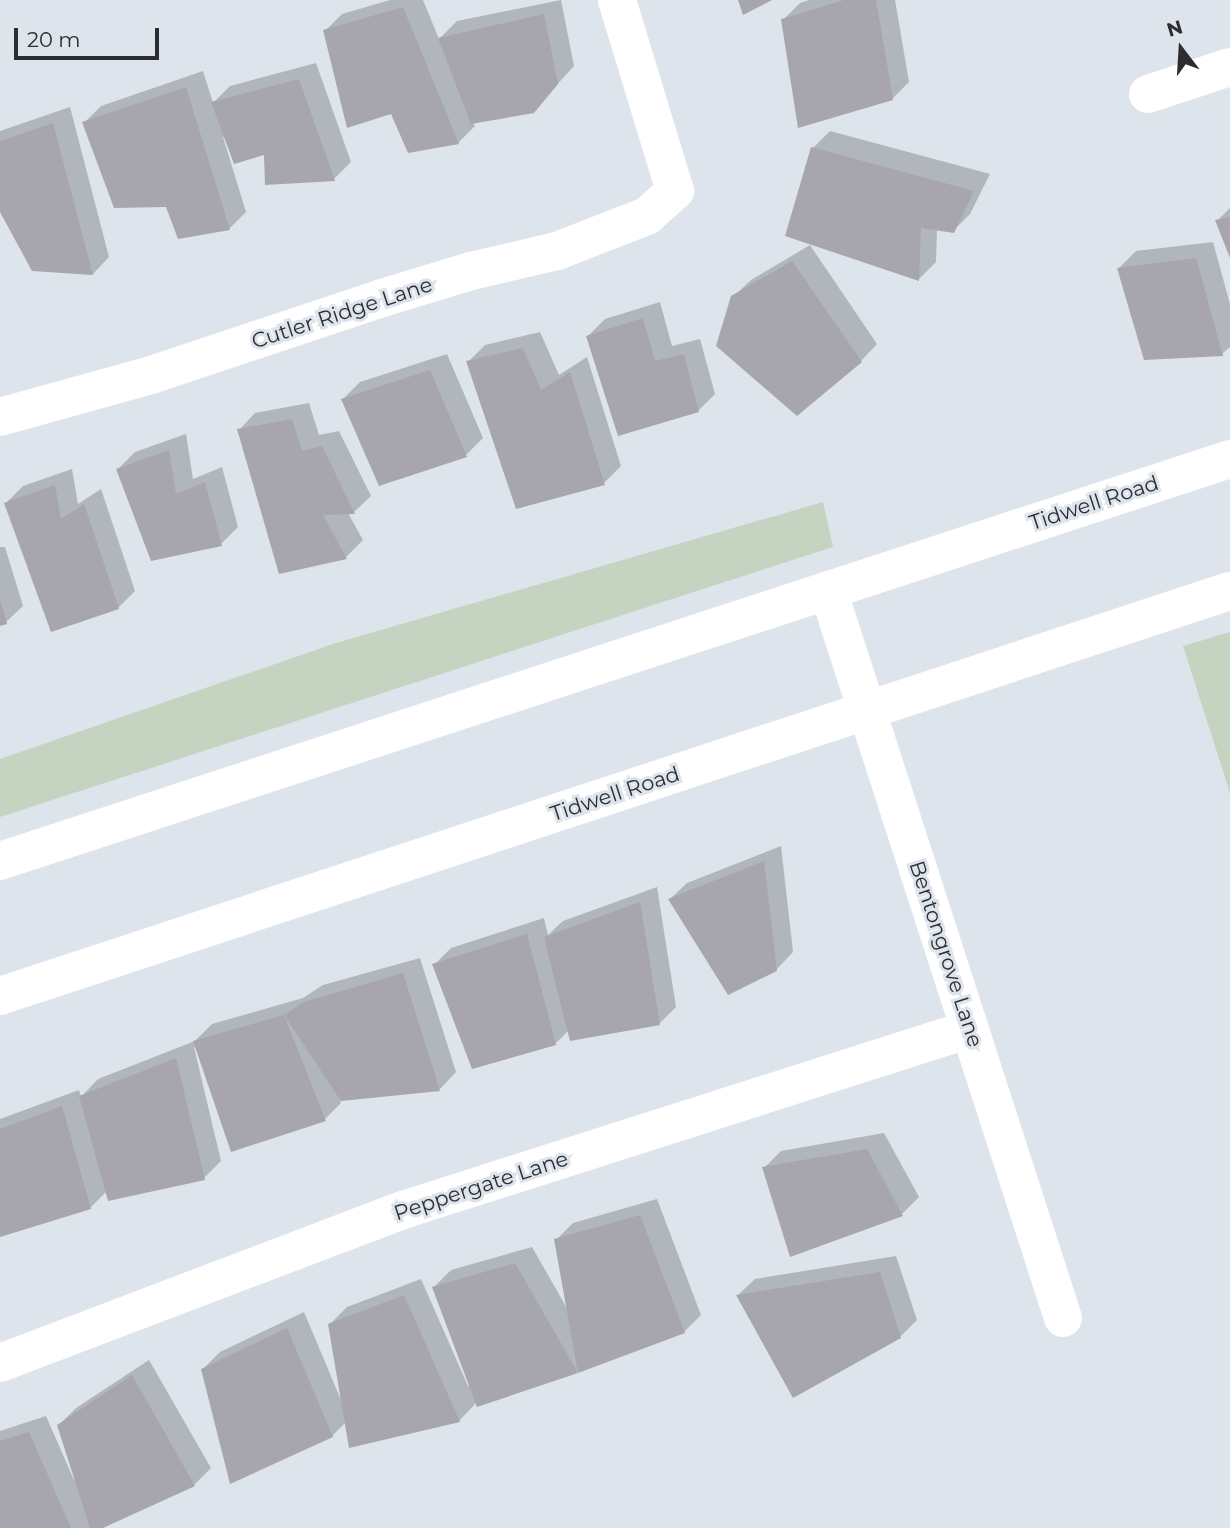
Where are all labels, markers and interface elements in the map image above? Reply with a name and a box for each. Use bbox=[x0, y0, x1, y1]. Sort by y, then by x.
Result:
scale bar bbox=[18, 14, 163, 58]
north arrow bbox=[1146, 14, 1216, 84]
text: N bbox=[1164, 15, 1185, 42]
text: 20 m bbox=[27, 27, 81, 52]
street label: Cutler Ridge Lane bbox=[248, 272, 436, 354]
street label: Tidwell Road bbox=[1026, 470, 1162, 536]
street label: Tidwell Road bbox=[547, 761, 683, 827]
street label: Bentongrove Lane bbox=[904, 858, 988, 1050]
street label: Peppergate Lane bbox=[391, 1146, 571, 1226]

